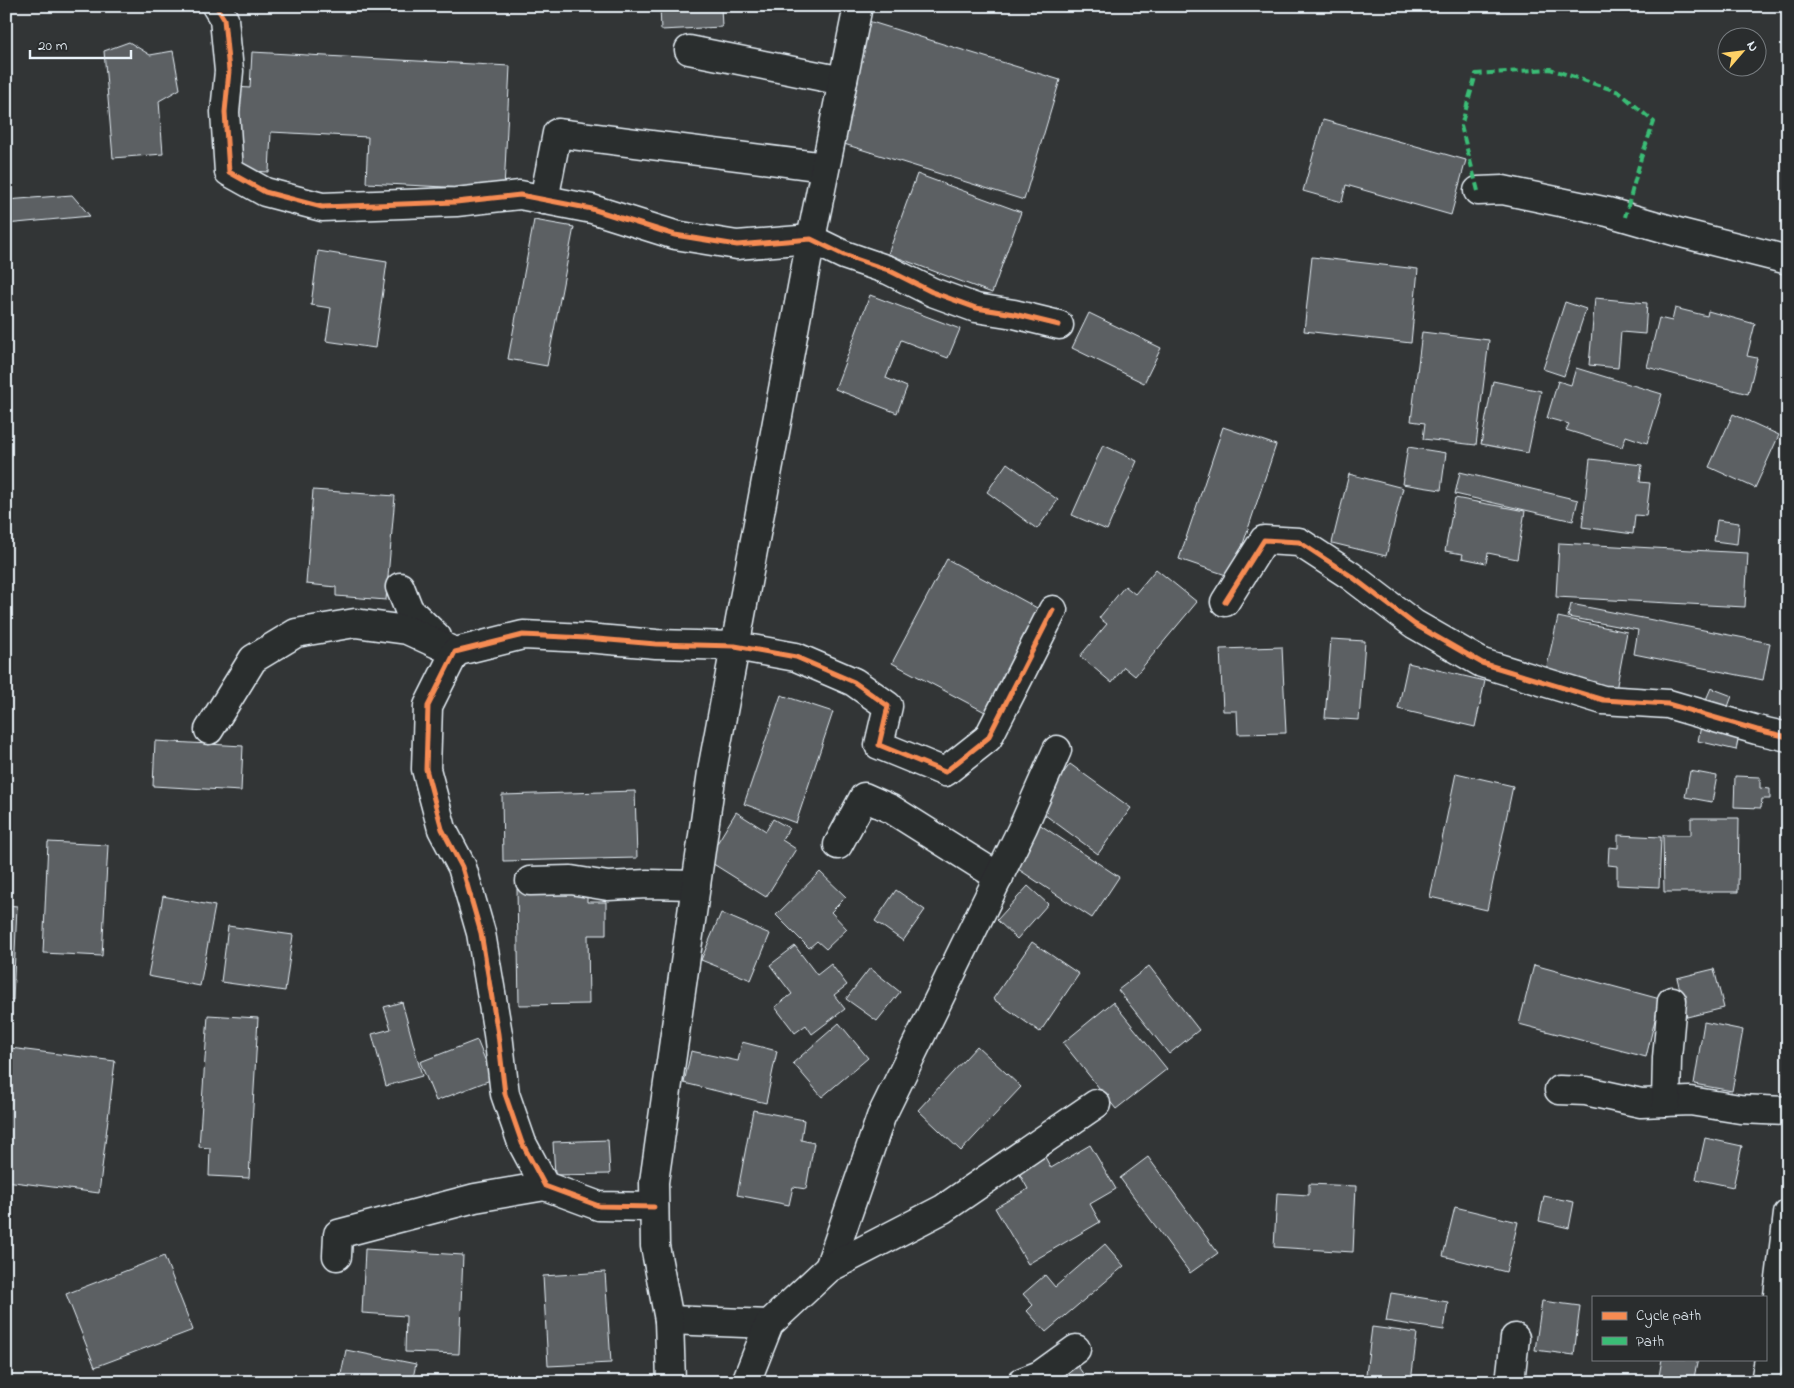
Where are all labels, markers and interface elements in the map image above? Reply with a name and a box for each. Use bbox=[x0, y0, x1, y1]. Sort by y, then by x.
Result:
scale bar bbox=[30, 28, 131, 60]
north arrow bbox=[1716, 28, 1766, 78]
text: 20 m bbox=[38, 35, 68, 57]
text: N bbox=[1741, 37, 1764, 56]
legend bbox=[1592, 1296, 1766, 1360]
text: Cycle path bbox=[1636, 1305, 1701, 1328]
text: Path bbox=[1636, 1331, 1664, 1353]

